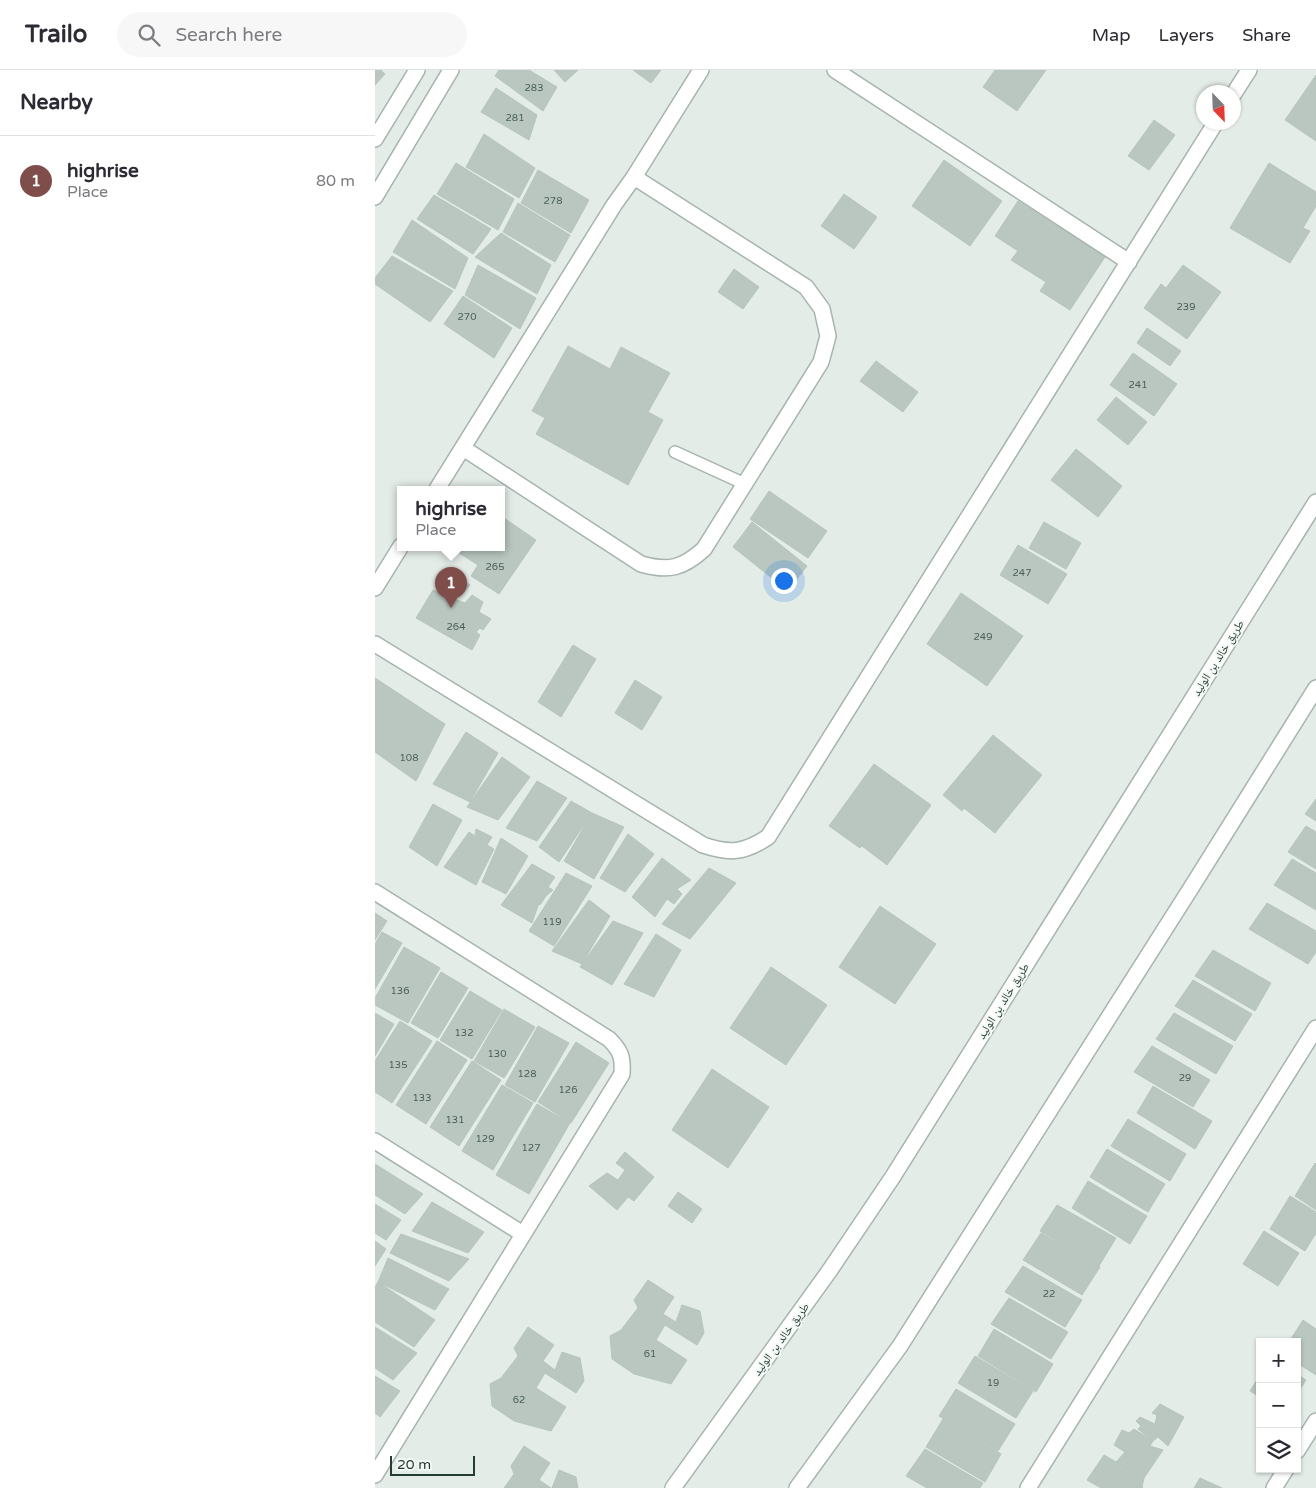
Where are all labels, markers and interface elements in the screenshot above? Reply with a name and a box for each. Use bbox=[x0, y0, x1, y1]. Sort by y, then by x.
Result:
search box bbox=[117, 12, 467, 57]
text: Trailo bbox=[25, 20, 87, 49]
icon: search bbox=[135, 21, 163, 49]
text: Search here bbox=[175, 24, 282, 46]
text: Map bbox=[1092, 24, 1131, 46]
text: Layers bbox=[1159, 24, 1214, 46]
text: Share bbox=[1242, 24, 1291, 46]
house number: 283 bbox=[525, 82, 543, 94]
north arrow bbox=[1196, 85, 1241, 130]
text: Nearby bbox=[20, 90, 93, 115]
house number: 281 bbox=[506, 112, 524, 124]
text: highrise bbox=[67, 160, 139, 182]
text: 1 bbox=[31, 171, 41, 191]
text: 80 m bbox=[316, 171, 355, 191]
text: Place bbox=[67, 182, 108, 202]
house number: 278 bbox=[544, 195, 562, 207]
house number: 239 bbox=[1177, 301, 1195, 313]
house number: 270 bbox=[458, 311, 476, 323]
house number: 241 bbox=[1129, 379, 1147, 391]
popup bbox=[397, 486, 505, 551]
text: highrise bbox=[415, 498, 487, 520]
text: Place bbox=[415, 520, 456, 540]
house number: 265 bbox=[486, 561, 504, 573]
pin: 1 bbox=[435, 567, 467, 608]
house number: 247 bbox=[1013, 567, 1031, 579]
your location bbox=[771, 568, 797, 594]
street label: طريق خالد بن الوليد bbox=[1189, 617, 1247, 699]
house number: 264 bbox=[447, 621, 465, 633]
house number: 249 bbox=[974, 631, 992, 643]
house number: 108 bbox=[400, 752, 418, 764]
house number: 119 bbox=[543, 916, 561, 928]
street label: طريق خالد بن الوليد bbox=[974, 960, 1032, 1042]
house number: 136 bbox=[391, 985, 409, 997]
house number: 132 bbox=[455, 1027, 473, 1039]
house number: 130 bbox=[488, 1048, 506, 1060]
house number: 135 bbox=[389, 1059, 407, 1071]
house number: 128 bbox=[518, 1068, 536, 1080]
house number: 29 bbox=[1179, 1072, 1191, 1084]
house number: 126 bbox=[559, 1084, 577, 1096]
house number: 133 bbox=[413, 1092, 431, 1104]
house number: 131 bbox=[446, 1114, 464, 1126]
house number: 129 bbox=[476, 1133, 494, 1145]
house number: 127 bbox=[522, 1142, 540, 1154]
house number: 22 bbox=[1043, 1288, 1055, 1300]
street label: طريق خالد بن الوليد bbox=[750, 1300, 812, 1378]
map controls bbox=[1256, 1338, 1301, 1473]
button: + bbox=[1256, 1338, 1301, 1383]
house number: 61 bbox=[644, 1348, 656, 1360]
house number: 19 bbox=[987, 1377, 999, 1389]
button: − bbox=[1256, 1383, 1301, 1428]
house number: 62 bbox=[513, 1394, 525, 1406]
button: layers bbox=[1256, 1428, 1301, 1473]
scale bar bbox=[390, 1453, 475, 1476]
text: 20 m bbox=[397, 1456, 431, 1473]

